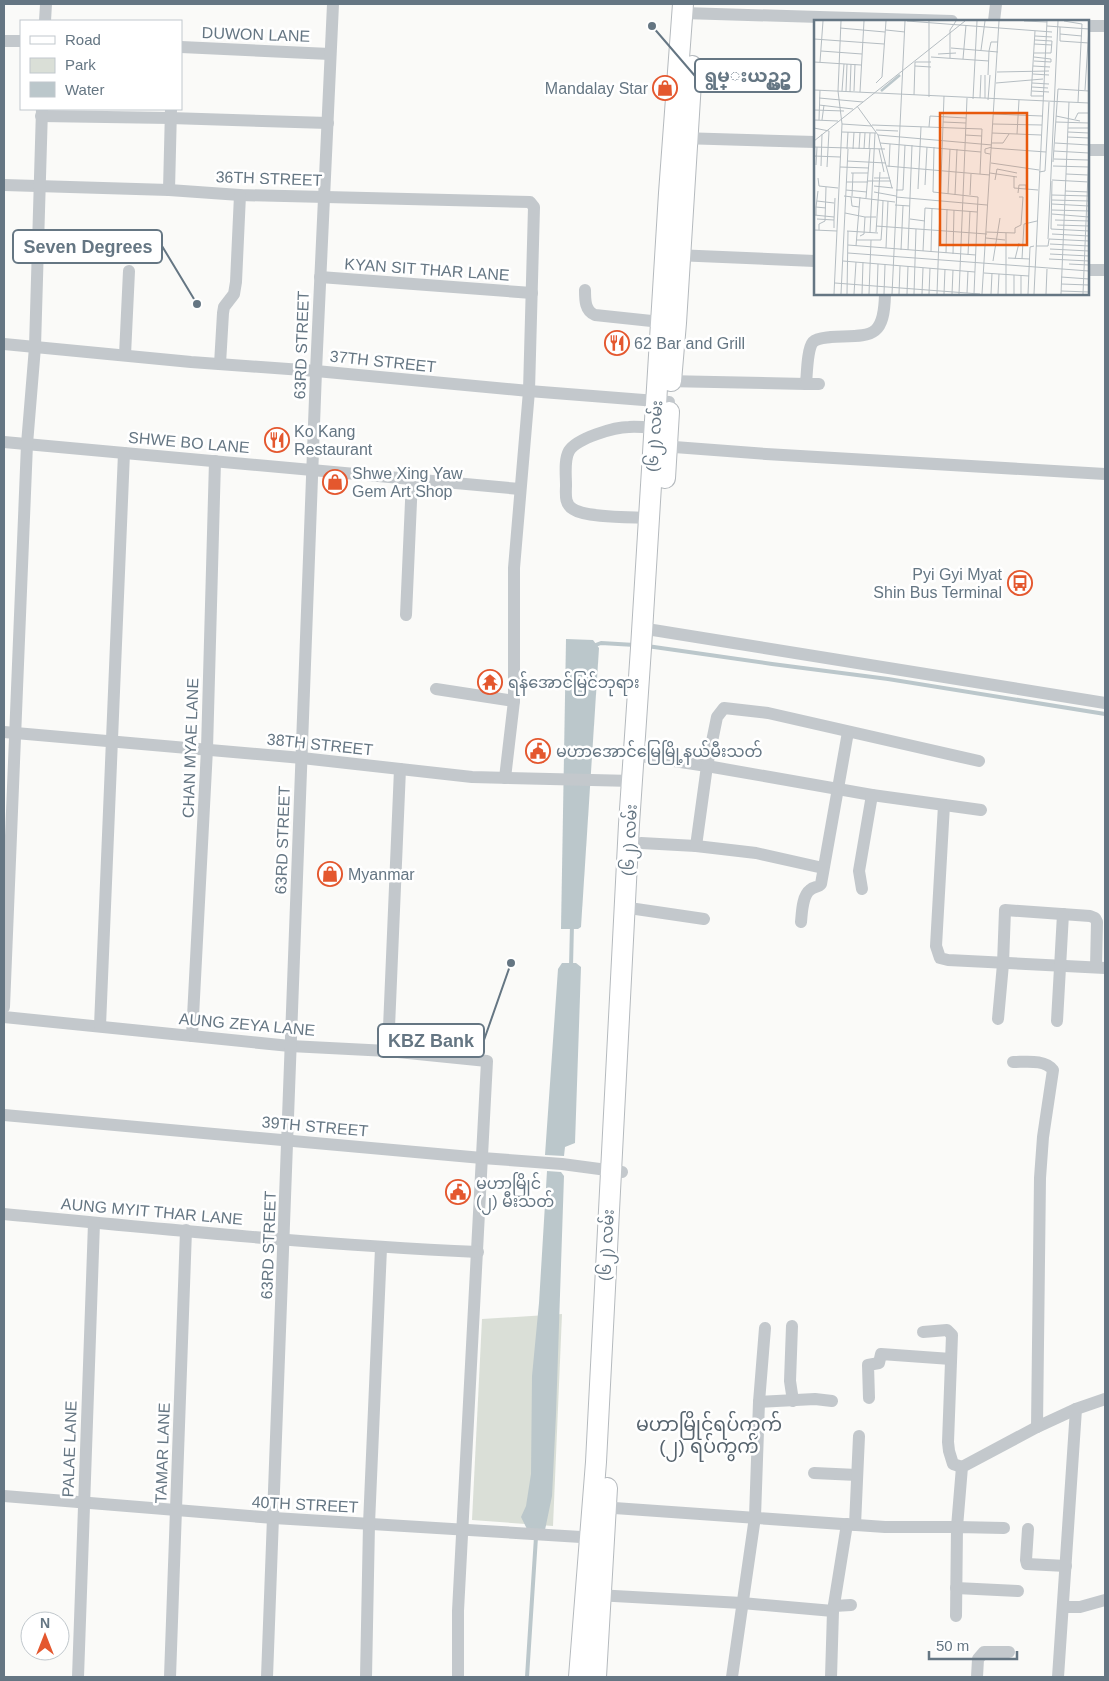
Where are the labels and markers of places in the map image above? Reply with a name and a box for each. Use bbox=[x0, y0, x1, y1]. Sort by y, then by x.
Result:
callout: ရွမ္းယဥ္ယဥ္ bbox=[695, 59, 801, 92]
shop icon: Mandalay Star bbox=[652, 75, 678, 101]
place label: Mandalay Star bbox=[545, 80, 649, 97]
callout: Seven Degrees bbox=[13, 230, 162, 263]
restaurant icon: 62 Bar and Grill bbox=[604, 330, 630, 356]
place label: 62 Bar and Grill bbox=[634, 335, 745, 352]
place label: Ko Kang Restaurant bbox=[294, 423, 373, 458]
restaurant icon: Ko Kang Restaurant bbox=[264, 427, 290, 453]
place label: Shwe Xing Yaw Gem Art Shop bbox=[352, 465, 463, 500]
shop icon: Shwe Xing Yaw Gem Art Shop bbox=[322, 469, 348, 495]
place label: Pyi Gyi Myat Shin Bus Terminal bbox=[873, 566, 1003, 601]
bus stop icon: Pyi Gyi Myat Shin Bus Terminal bbox=[1007, 570, 1033, 596]
temple icon: ရန်အောင်မြင်ဘုရား bbox=[477, 669, 503, 695]
place label: ရန်အောင်မြင်ဘုရား bbox=[508, 671, 640, 697]
public building icon: မဟာအောင်မြေမြို့နယ်မီးသတ် bbox=[525, 738, 551, 764]
place label: မဟာအောင်မြေမြို့နယ်မီးသတ် bbox=[556, 740, 763, 765]
shop icon: Myanmar bbox=[317, 861, 343, 887]
place label: Myanmar bbox=[348, 866, 415, 883]
callout: KBZ Bank bbox=[378, 1024, 484, 1057]
place label: မဟာမြိုင် (၂) မီးသတ် bbox=[476, 1172, 554, 1215]
public building icon: မဟာမြိုင် (၂) မီးသတ် bbox=[445, 1179, 471, 1205]

